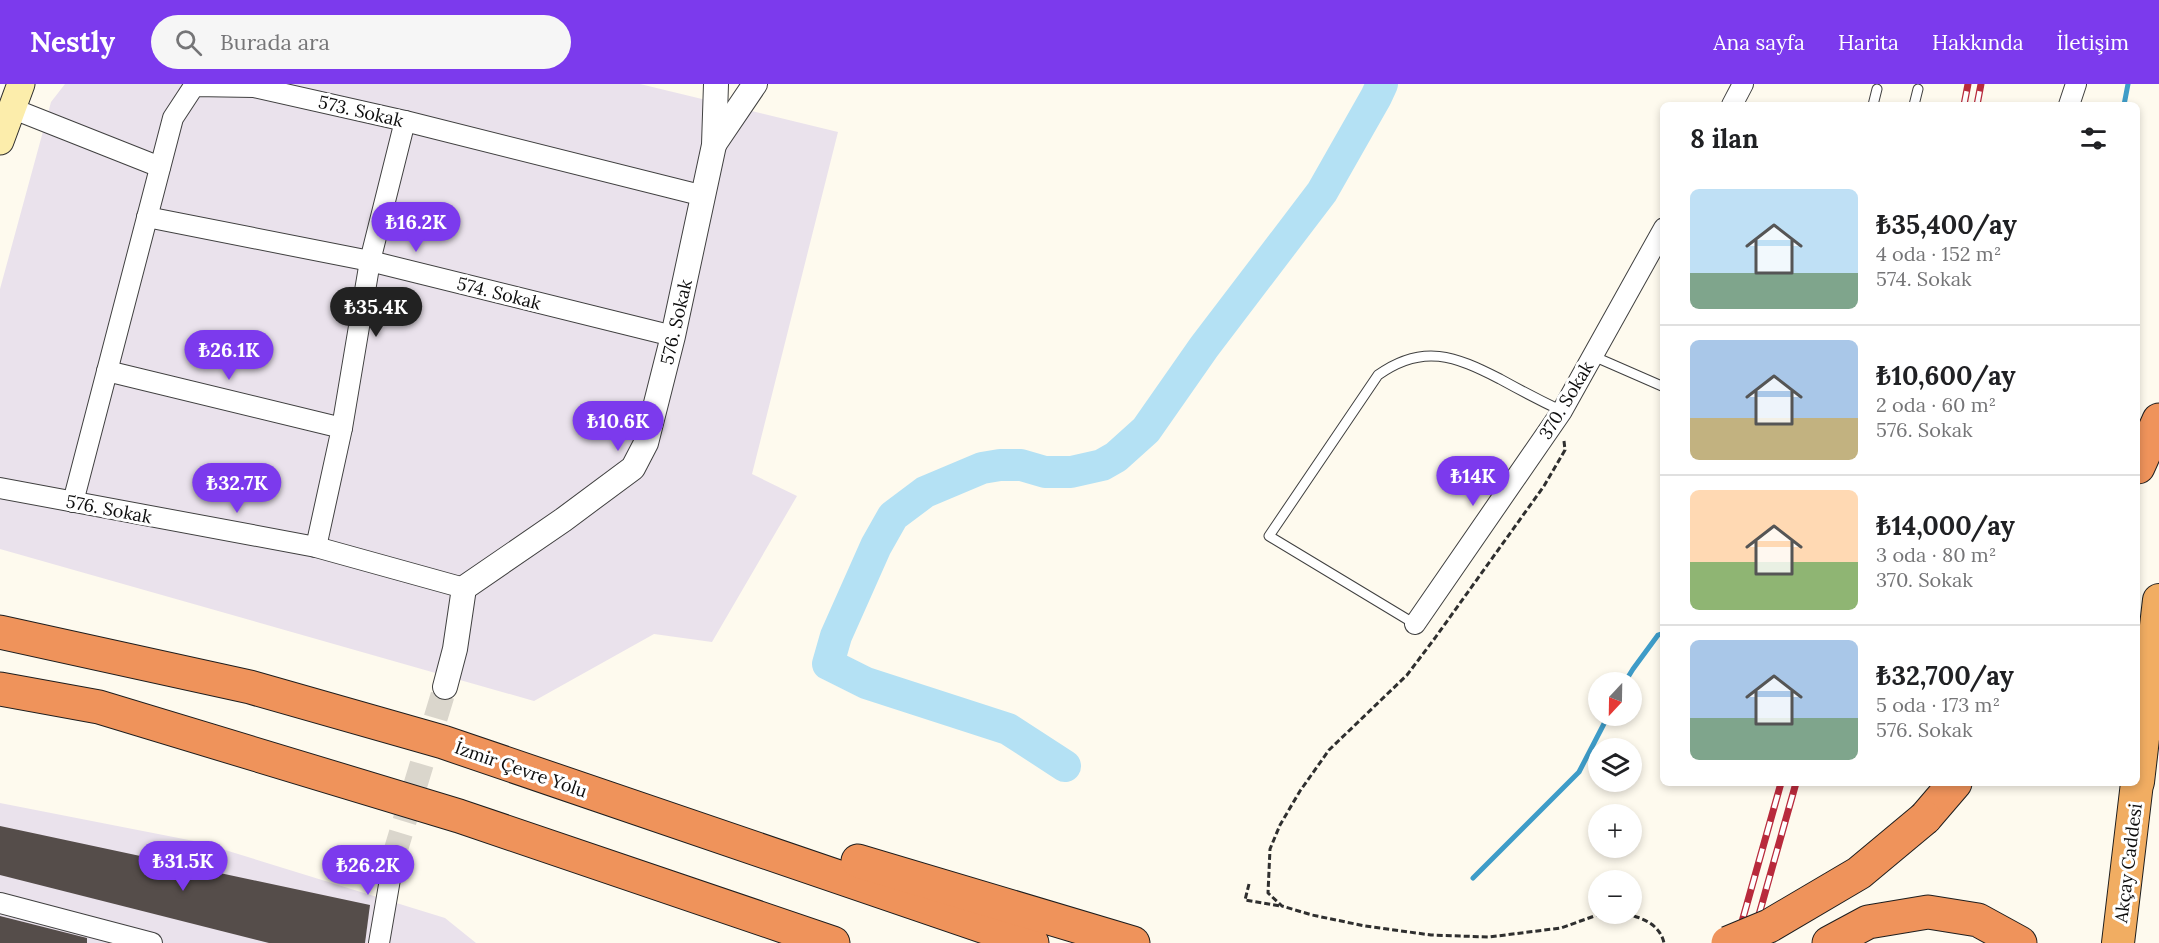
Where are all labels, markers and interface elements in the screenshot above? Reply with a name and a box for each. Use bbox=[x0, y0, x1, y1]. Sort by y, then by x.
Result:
search box bbox=[151, 15, 571, 69]
text: Nestly bbox=[30, 24, 115, 60]
icon: search bbox=[172, 26, 205, 59]
text: Burada ara bbox=[220, 28, 330, 56]
text: Ana sayfa bbox=[1713, 29, 1805, 56]
text: Harita bbox=[1838, 29, 1899, 56]
text: Hakkında bbox=[1932, 29, 2024, 56]
text: İletişim bbox=[2057, 29, 2129, 56]
street label: 573. Sokak bbox=[316, 90, 406, 132]
text: 8 ilan bbox=[1690, 122, 1759, 155]
icon: filters bbox=[2077, 122, 2110, 155]
pin: ₺16.2K bbox=[367, 202, 465, 253]
text: ₺35,400/ay bbox=[1876, 208, 2017, 241]
text: ₺16.2K bbox=[385, 209, 447, 234]
icon: home bbox=[1738, 213, 1810, 285]
text: 4 oda · 152 m² bbox=[1876, 241, 2001, 266]
text: 574. Sokak bbox=[1876, 266, 1972, 291]
street label: 574. Sokak bbox=[454, 271, 544, 315]
street label: 576. Sokak bbox=[655, 277, 697, 367]
pin: ₺35.4K bbox=[327, 287, 425, 338]
text: ₺35.4K bbox=[344, 294, 408, 319]
pin: ₺26.1K bbox=[180, 330, 278, 381]
text: ₺26.1K bbox=[198, 337, 260, 362]
street label: 370. Sokak bbox=[1534, 356, 1599, 443]
text: ₺10,600/ay bbox=[1876, 359, 2016, 392]
icon: home bbox=[1738, 364, 1810, 436]
text: 2 oda · 60 m² bbox=[1876, 392, 1996, 417]
pin: ₺10.6K bbox=[569, 401, 667, 452]
text: ₺10.6K bbox=[587, 408, 649, 433]
text: 576. Sokak bbox=[1876, 417, 1973, 442]
pin: ₺14K bbox=[1437, 456, 1509, 507]
pin: ₺32.7K bbox=[188, 463, 286, 514]
text: ₺14K bbox=[1450, 463, 1496, 488]
text: ₺32.7K bbox=[206, 470, 268, 495]
street label: 576. Sokak bbox=[64, 489, 154, 529]
text: ₺14,000/ay bbox=[1876, 509, 2015, 542]
icon: home bbox=[1738, 514, 1810, 586]
text: 3 oda · 80 m² bbox=[1876, 542, 1996, 567]
text: 370. Sokak bbox=[1876, 567, 1973, 592]
text: ₺32,700/ay bbox=[1876, 659, 2014, 692]
icon: home bbox=[1738, 664, 1810, 736]
north arrow bbox=[1588, 672, 1642, 726]
map controls bbox=[1588, 672, 1642, 924]
text: 5 oda · 173 m² bbox=[1876, 692, 2000, 717]
text: 576. Sokak bbox=[1876, 717, 1973, 742]
street label: İzmir Çevre Yolu bbox=[452, 736, 590, 803]
button: layers bbox=[1588, 738, 1642, 792]
street label: Akçay Caddesi bbox=[2109, 802, 2147, 925]
button: + bbox=[1588, 804, 1642, 858]
pin: ₺31.5K bbox=[134, 841, 232, 892]
pin: ₺26.2K bbox=[319, 845, 417, 896]
text: ₺31.5K bbox=[153, 848, 213, 873]
text: ₺26.2K bbox=[336, 852, 400, 877]
button: − bbox=[1588, 870, 1642, 924]

